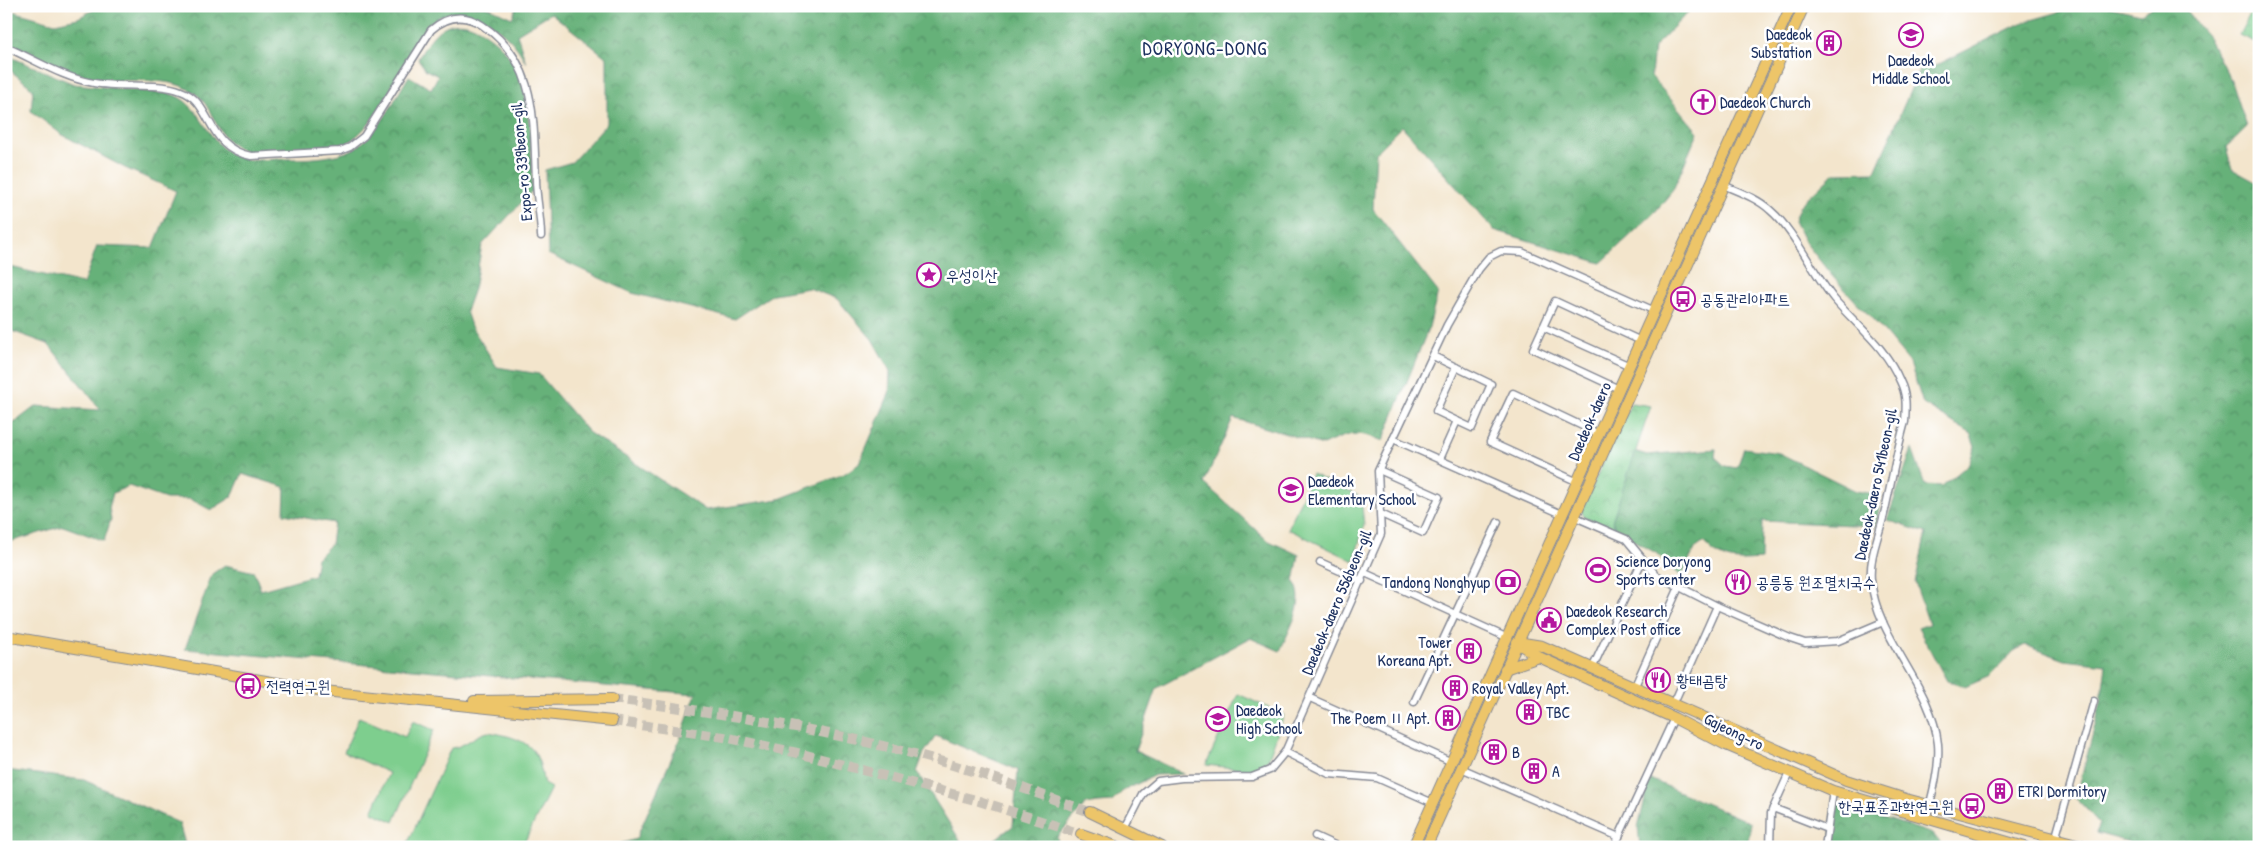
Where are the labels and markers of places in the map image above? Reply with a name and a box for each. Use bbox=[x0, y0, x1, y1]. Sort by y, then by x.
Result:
school or university icon: Daedeok Middle School bbox=[1898, 22, 1924, 48]
place label: Daedeok Substation bbox=[1751, 23, 1812, 63]
building icon: Daedeok Substation bbox=[1816, 30, 1842, 56]
place label: Daedeok Middle School bbox=[1872, 49, 1950, 89]
church icon: Daedeok Church bbox=[1690, 89, 1716, 115]
place label: Daedeok Church bbox=[1720, 91, 1811, 113]
place icon: 우성이산 bbox=[916, 262, 942, 288]
place label: 우성이산 bbox=[946, 264, 998, 286]
bus stop icon: 공동관리아파트 bbox=[1670, 286, 1696, 312]
place label: 공동관리아파트 bbox=[1700, 288, 1790, 310]
place label: Daedeok Elementary School bbox=[1308, 470, 1417, 510]
school or university icon: Daedeok Elementary School bbox=[1278, 477, 1304, 503]
place label: Science Doryong Sports center bbox=[1616, 550, 1711, 590]
sports icon: Science Doryong Sports center bbox=[1585, 557, 1611, 583]
bank icon: Tandong Nonghyup bbox=[1495, 569, 1521, 595]
restaurant icon: 공릉동 원조멸치국수 bbox=[1725, 569, 1751, 595]
place label: Tandong Nonghyup bbox=[1382, 571, 1490, 593]
place label: 공릉동 원조멸치국수 bbox=[1756, 571, 1876, 593]
place label: Daedeok Research Complex Post office bbox=[1566, 600, 1682, 640]
public building icon: Daedeok Research Complex Post office bbox=[1536, 607, 1562, 633]
place label: Tower Koreana Apt. bbox=[1378, 631, 1452, 671]
building icon: Tower Koreana Apt. bbox=[1456, 638, 1482, 664]
restaurant icon: 황태곰탕 bbox=[1645, 667, 1671, 693]
place label: 황태곰탕 bbox=[1676, 669, 1728, 691]
bus stop icon: 전력연구원 bbox=[235, 673, 261, 699]
place label: 전력연구원 bbox=[266, 675, 330, 697]
building icon: Royal Valley Apt. bbox=[1442, 675, 1468, 701]
place label: Royal Valley Apt. bbox=[1472, 677, 1569, 699]
place label: Daedeok High School bbox=[1236, 699, 1303, 739]
building icon: TBC bbox=[1516, 699, 1542, 725]
place label: TBC bbox=[1546, 701, 1571, 723]
building icon: The Poem Ⅱ Apt. bbox=[1435, 705, 1461, 731]
school or university icon: Daedeok High School bbox=[1205, 706, 1231, 732]
place label: The Poem Ⅱ Apt. bbox=[1331, 707, 1430, 729]
building icon: B bbox=[1481, 739, 1507, 765]
place label: B bbox=[1512, 741, 1520, 763]
building icon: A bbox=[1521, 758, 1547, 784]
place label: A bbox=[1552, 760, 1560, 782]
building icon: ETRI Dormitory bbox=[1987, 778, 2013, 804]
place label: ETRI Dormitory bbox=[2018, 780, 2107, 802]
bus stop icon: 한국표준과학연구원 bbox=[1959, 793, 1985, 819]
place label: 한국표준과학연구원 bbox=[1838, 795, 1954, 817]

